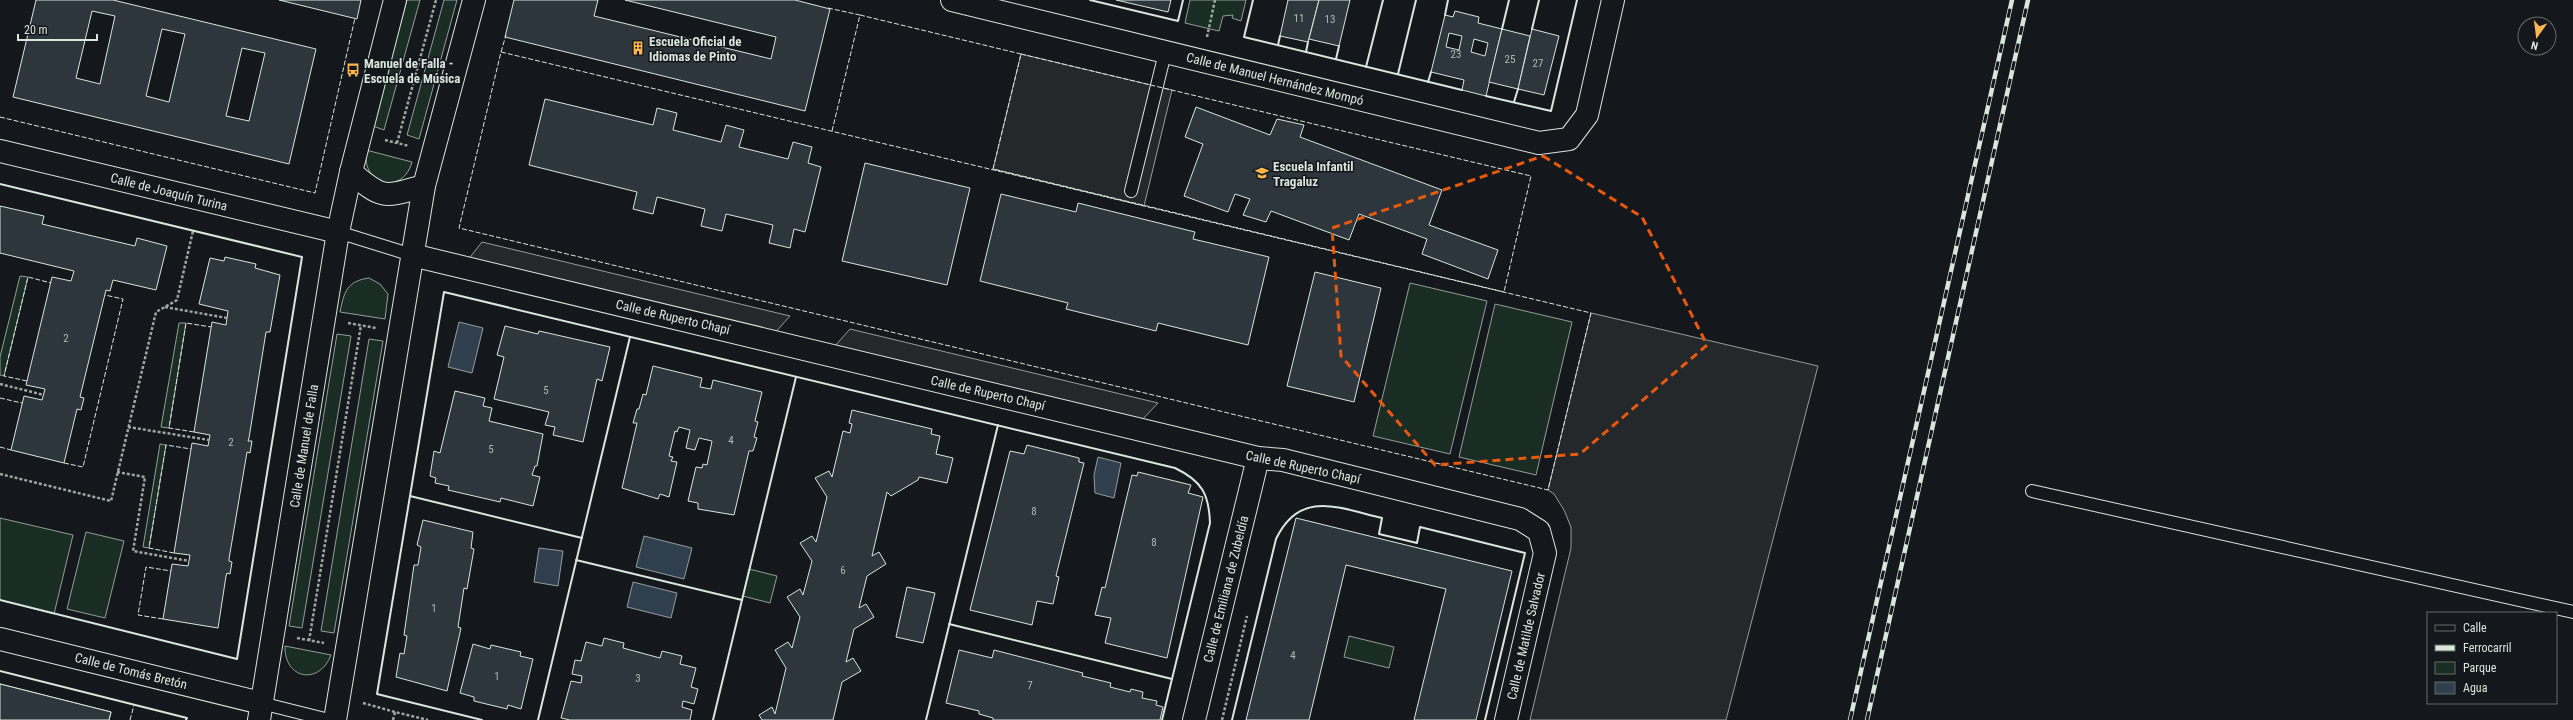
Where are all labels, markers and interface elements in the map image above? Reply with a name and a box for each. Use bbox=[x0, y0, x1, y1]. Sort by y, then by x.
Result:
house number: 11 bbox=[1294, 12, 1304, 25]
house number: 13 bbox=[1325, 13, 1335, 26]
scale bar bbox=[18, 16, 97, 42]
north arrow bbox=[2517, 16, 2557, 56]
text: 20 m bbox=[24, 23, 48, 37]
place label: Escuela Oficial de Idiomas de Pinto bbox=[649, 34, 742, 64]
text: N bbox=[2530, 38, 2540, 52]
building icon: Escuela Oficial de Idiomas de Pinto bbox=[630, 40, 646, 56]
house number: 23 bbox=[1451, 48, 1461, 61]
street label: Calle de Manuel Hernández Mompó bbox=[1185, 50, 1365, 108]
house number: 25 bbox=[1505, 53, 1515, 66]
place label: Manuel de Falla - Escuela de Música bbox=[364, 56, 460, 86]
house number: 27 bbox=[1533, 57, 1543, 70]
bus stop icon: Manuel de Falla - Escuela de Música bbox=[345, 62, 361, 78]
place label: Escuela Infantil Tragaluz bbox=[1273, 159, 1354, 189]
school or university icon: Escuela Infantil Tragaluz bbox=[1254, 165, 1270, 181]
street label: Calle de Joaquín Turina bbox=[109, 170, 229, 214]
street label: Calle de Ruperto Chapí bbox=[614, 297, 732, 338]
house number: 2 bbox=[63, 332, 69, 345]
street label: Calle de Ruperto Chapí bbox=[929, 373, 1047, 414]
street label: Calle de Manuel de Falla bbox=[287, 383, 321, 509]
house number: 5 bbox=[543, 384, 549, 397]
house number: 4 bbox=[728, 434, 734, 447]
house number: 2 bbox=[228, 436, 234, 449]
house number: 5 bbox=[488, 443, 494, 456]
street label: Calle de Ruperto Chapí bbox=[1244, 448, 1363, 487]
house number: 8 bbox=[1031, 505, 1037, 518]
street label: Calle de Emiliana de Zubeldía bbox=[1200, 514, 1252, 664]
house number: 8 bbox=[1151, 536, 1157, 549]
house number: 6 bbox=[840, 564, 846, 577]
street label: Calle de Matilde Salvador bbox=[1504, 571, 1548, 701]
house number: 1 bbox=[431, 602, 437, 615]
legend bbox=[2427, 612, 2557, 704]
text: Calle bbox=[2463, 621, 2487, 635]
text: Ferrocarril bbox=[2463, 641, 2512, 655]
house number: 4 bbox=[1290, 649, 1296, 662]
street label: Calle de Tomás Bretón bbox=[73, 650, 189, 692]
text: Parque bbox=[2463, 661, 2497, 675]
house number: 1 bbox=[494, 670, 500, 683]
house number: 3 bbox=[635, 672, 641, 685]
house number: 7 bbox=[1027, 679, 1033, 692]
text: Agua bbox=[2463, 681, 2488, 695]

